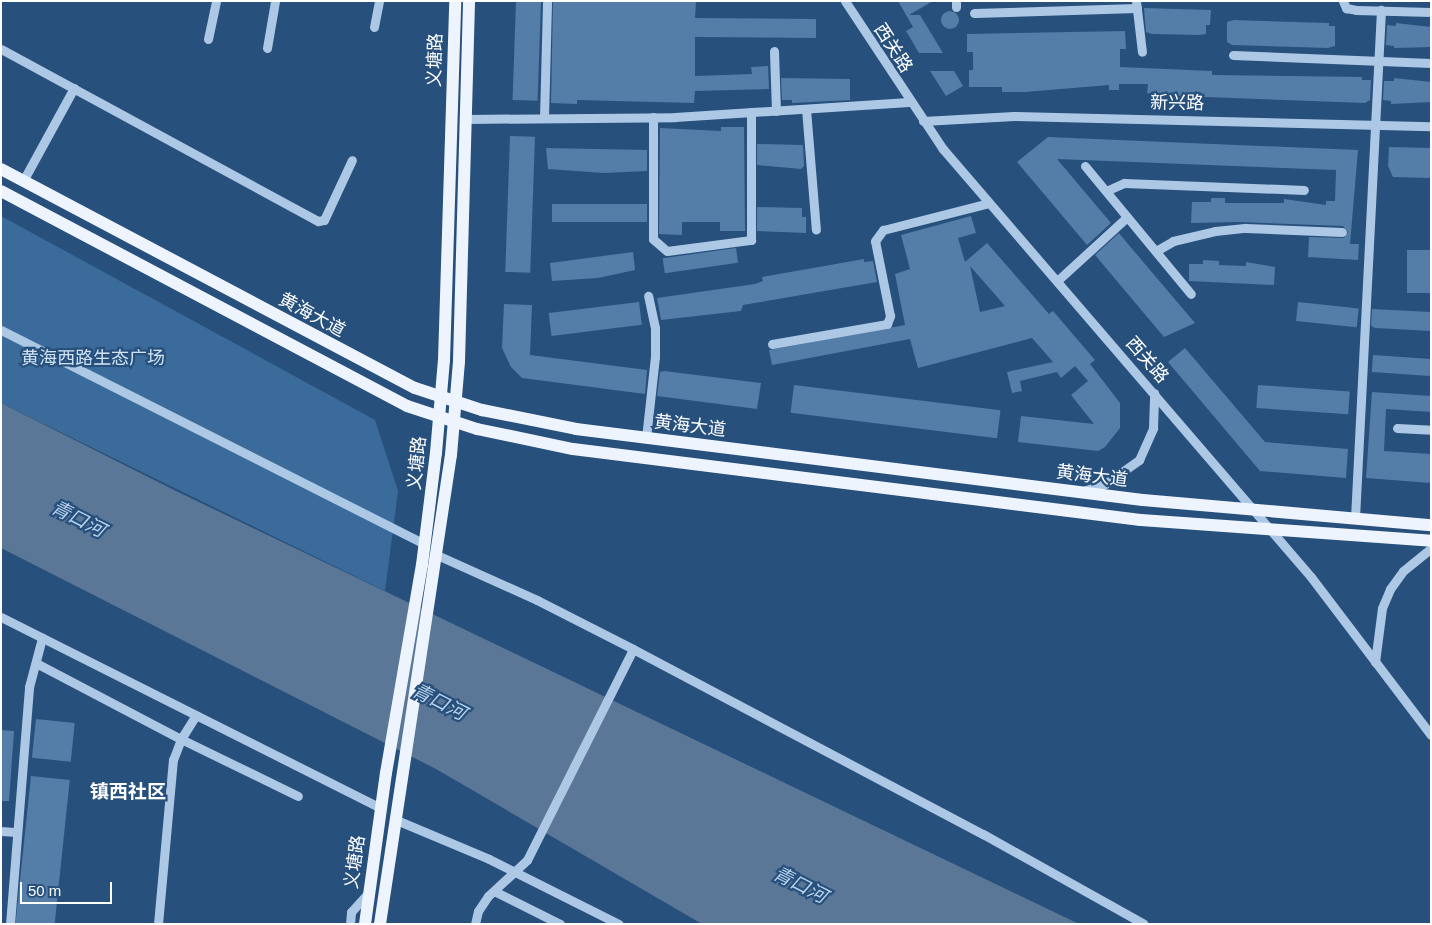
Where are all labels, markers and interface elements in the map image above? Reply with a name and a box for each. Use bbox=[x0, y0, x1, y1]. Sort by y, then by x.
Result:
street label: 西关路 bbox=[869, 19, 917, 77]
street label: 义塘路 bbox=[423, 33, 447, 87]
street label: 新兴路 bbox=[1150, 92, 1204, 114]
street label: 黄海大道 bbox=[275, 289, 349, 341]
street label: 西关路 bbox=[1121, 333, 1173, 387]
park label: 黄海西路生态广场 bbox=[21, 347, 165, 369]
street label: 黄海大道 bbox=[653, 411, 727, 441]
street label: 义塘路 bbox=[403, 435, 431, 491]
street label: 黄海大道 bbox=[1055, 461, 1129, 491]
water label: 青口河 bbox=[47, 496, 109, 542]
water label: 青口河 bbox=[408, 679, 470, 725]
district label: 镇西社区 bbox=[90, 781, 166, 803]
street label: 义塘路 bbox=[341, 834, 369, 890]
water label: 青口河 bbox=[769, 862, 831, 908]
scale bar bbox=[22, 872, 115, 904]
text: 50 m bbox=[28, 882, 61, 899]

